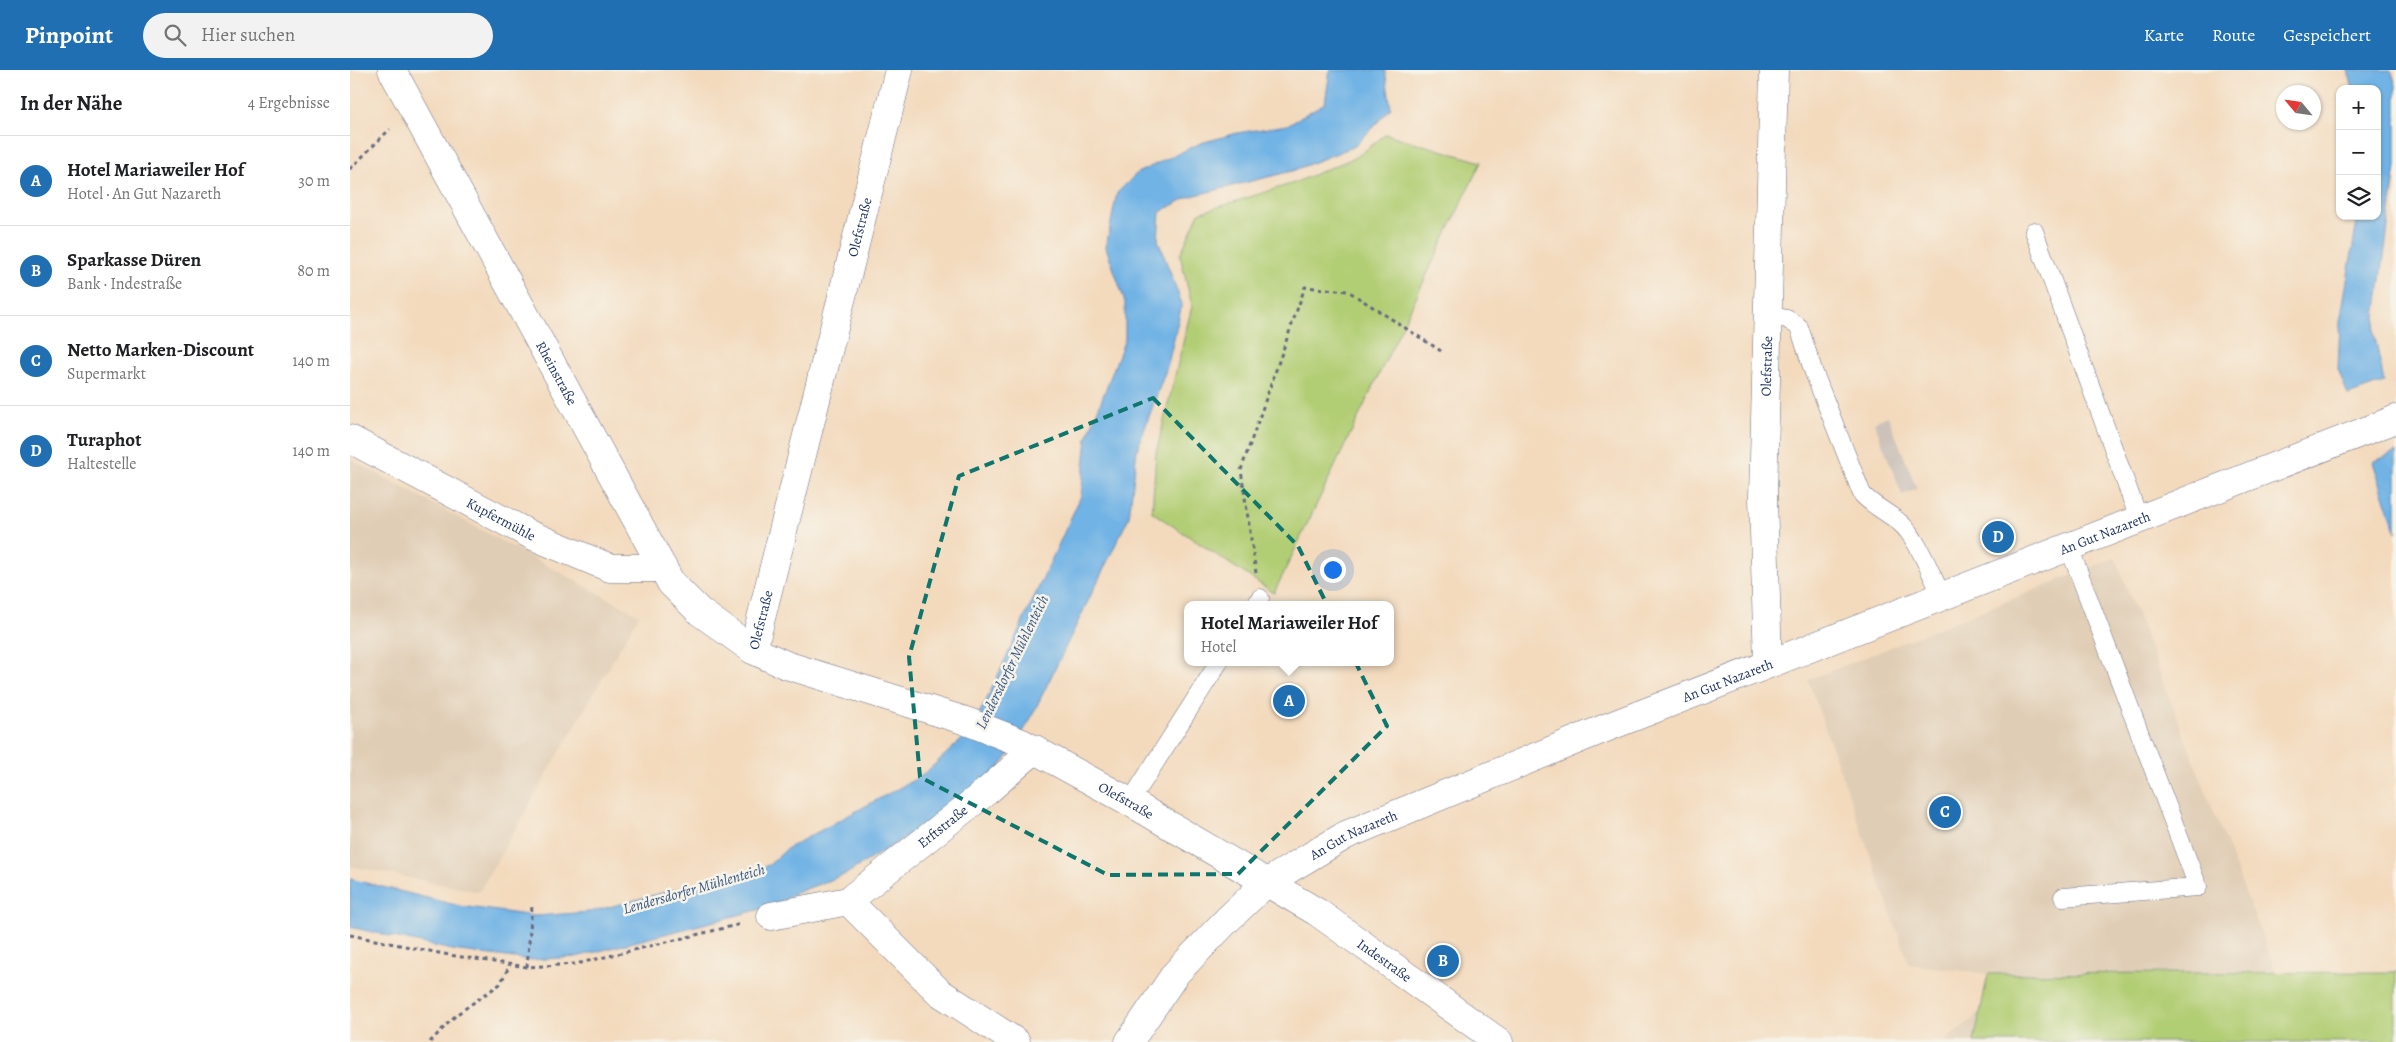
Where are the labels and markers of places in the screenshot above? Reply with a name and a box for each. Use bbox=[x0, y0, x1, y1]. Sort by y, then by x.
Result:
pin: D bbox=[1982, 518, 2014, 556]
pin: A bbox=[1273, 682, 1305, 720]
pin: C bbox=[1929, 793, 1961, 831]
pin: B bbox=[1427, 942, 1459, 980]

